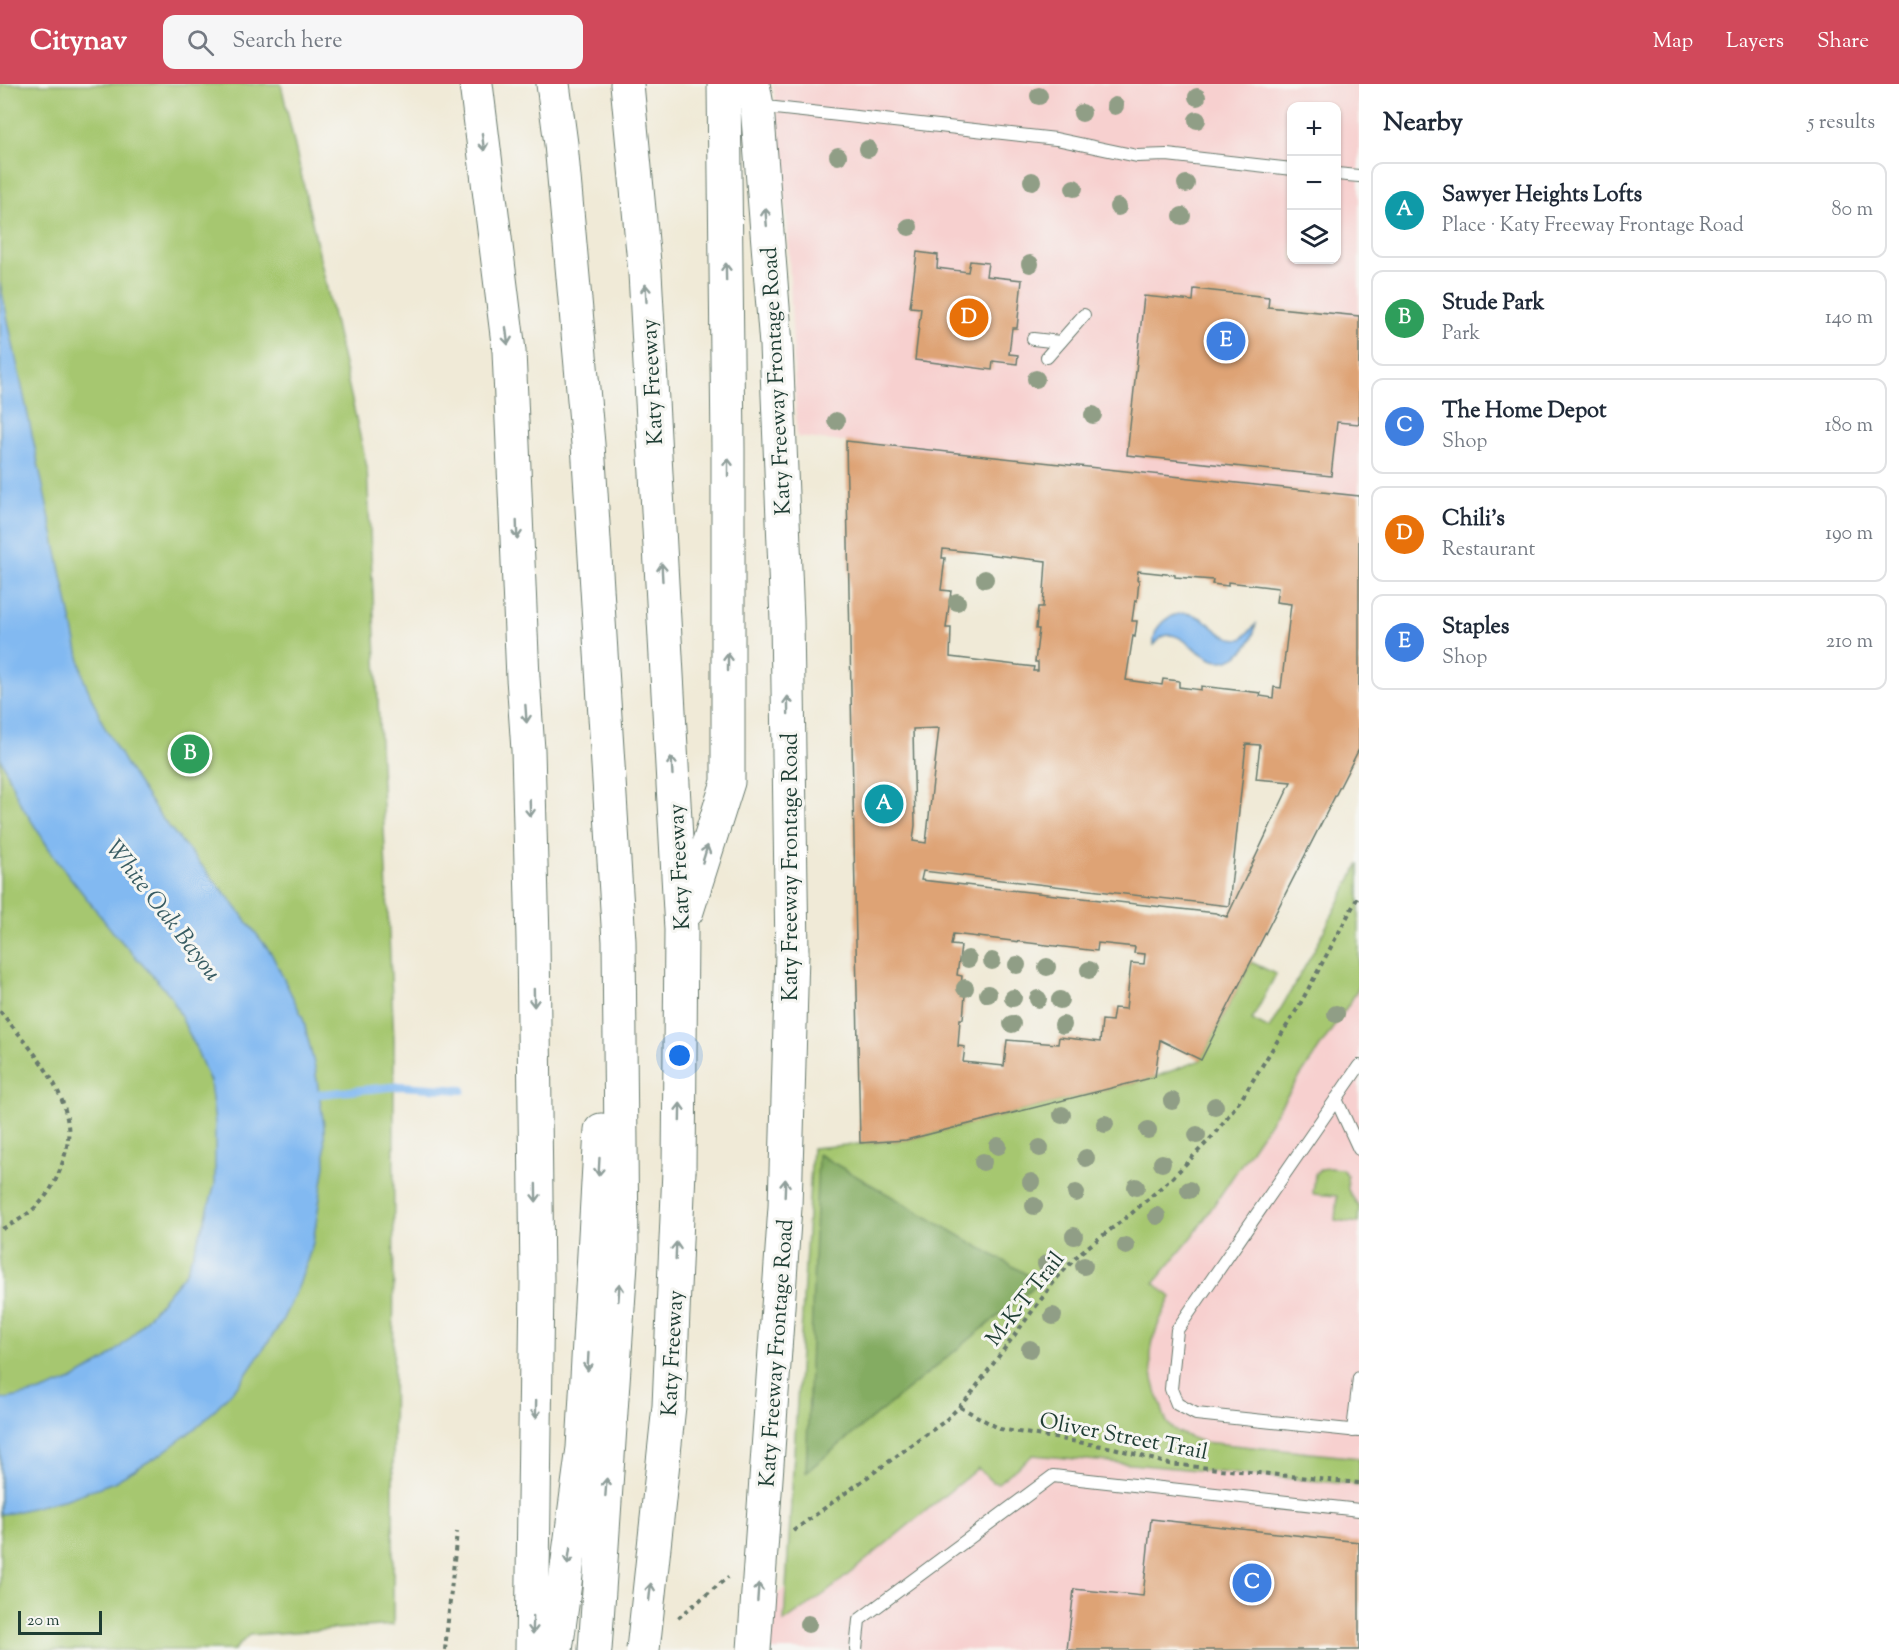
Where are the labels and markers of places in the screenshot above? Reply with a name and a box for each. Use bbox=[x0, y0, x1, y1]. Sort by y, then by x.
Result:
pin: D bbox=[950, 296, 988, 340]
pin: E bbox=[1206, 318, 1246, 364]
pin: B bbox=[170, 732, 210, 776]
pin: A bbox=[864, 782, 904, 826]
pin: C bbox=[1232, 1560, 1272, 1606]

